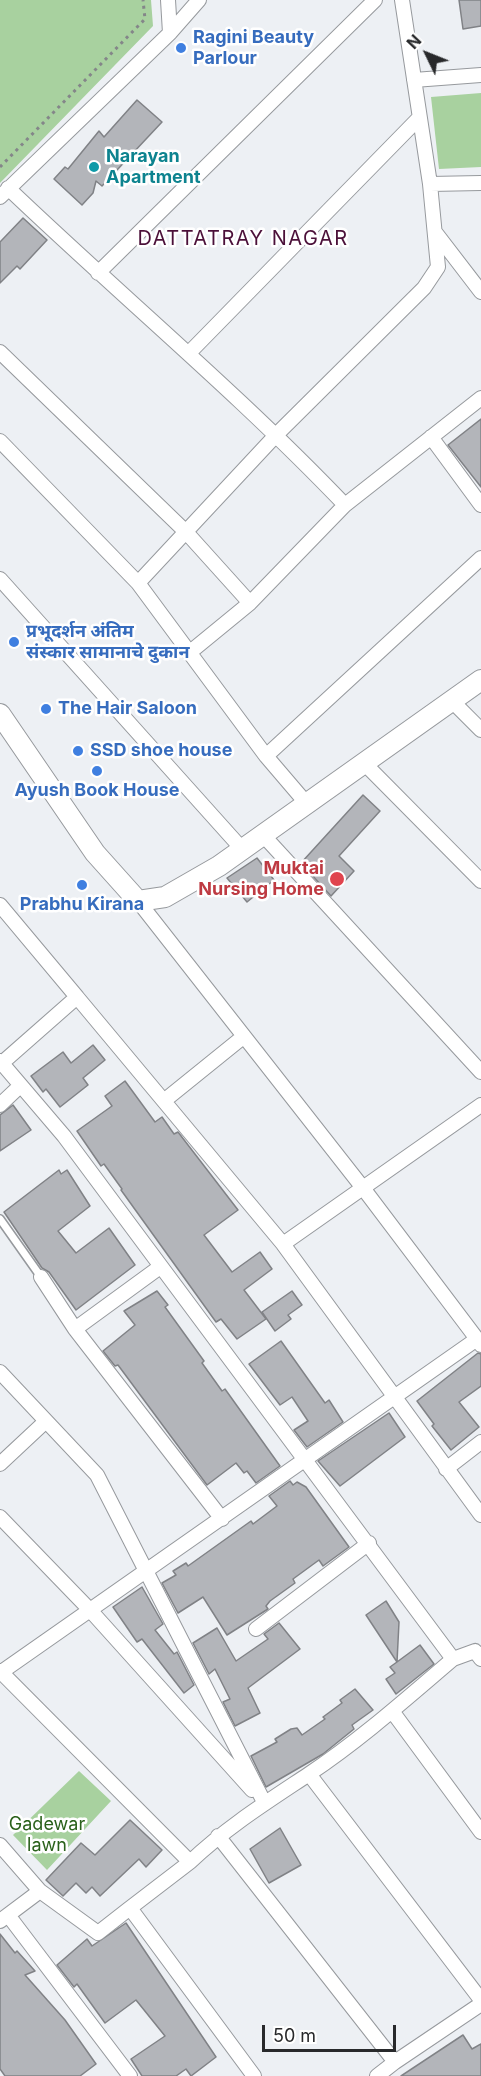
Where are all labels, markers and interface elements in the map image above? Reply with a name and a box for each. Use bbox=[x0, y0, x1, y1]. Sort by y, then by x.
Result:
north arrow bbox=[397, 24, 457, 84]
place label: Ragini Beauty Parlour bbox=[193, 27, 314, 70]
text: N bbox=[402, 30, 425, 53]
marker: Ragini Beauty Parlour bbox=[174, 41, 188, 55]
place label: Narayan Apartment bbox=[106, 146, 201, 188]
marker: Narayan Apartment bbox=[87, 160, 101, 174]
district label: DATTATRAY NAGAR bbox=[137, 227, 349, 251]
place label: प्रभूदर्शन अंतिम संस्कार सामानाचे दुकान bbox=[26, 621, 189, 664]
marker: प्रभूदर्शन अंतिम संस्कार सामानाचे दुकान bbox=[7, 635, 21, 649]
place label: The Hair Saloon bbox=[58, 698, 197, 720]
marker: The Hair Saloon bbox=[39, 702, 53, 716]
place label: SSD shoe house bbox=[90, 740, 232, 762]
marker: SSD shoe house bbox=[71, 744, 85, 758]
marker: Ayush Book House bbox=[90, 764, 104, 778]
place label: Ayush Book House bbox=[15, 780, 179, 802]
place label: Muktai Nursing Home bbox=[198, 858, 324, 900]
marker: Muktai Nursing Home bbox=[328, 870, 346, 888]
marker: Prabhu Kirana bbox=[75, 878, 89, 892]
place label: Prabhu Kirana bbox=[20, 894, 144, 916]
park label: Gadewar lawn bbox=[9, 1814, 85, 1856]
scale bar bbox=[265, 2013, 398, 2051]
text: 50 m bbox=[273, 2025, 316, 2046]

